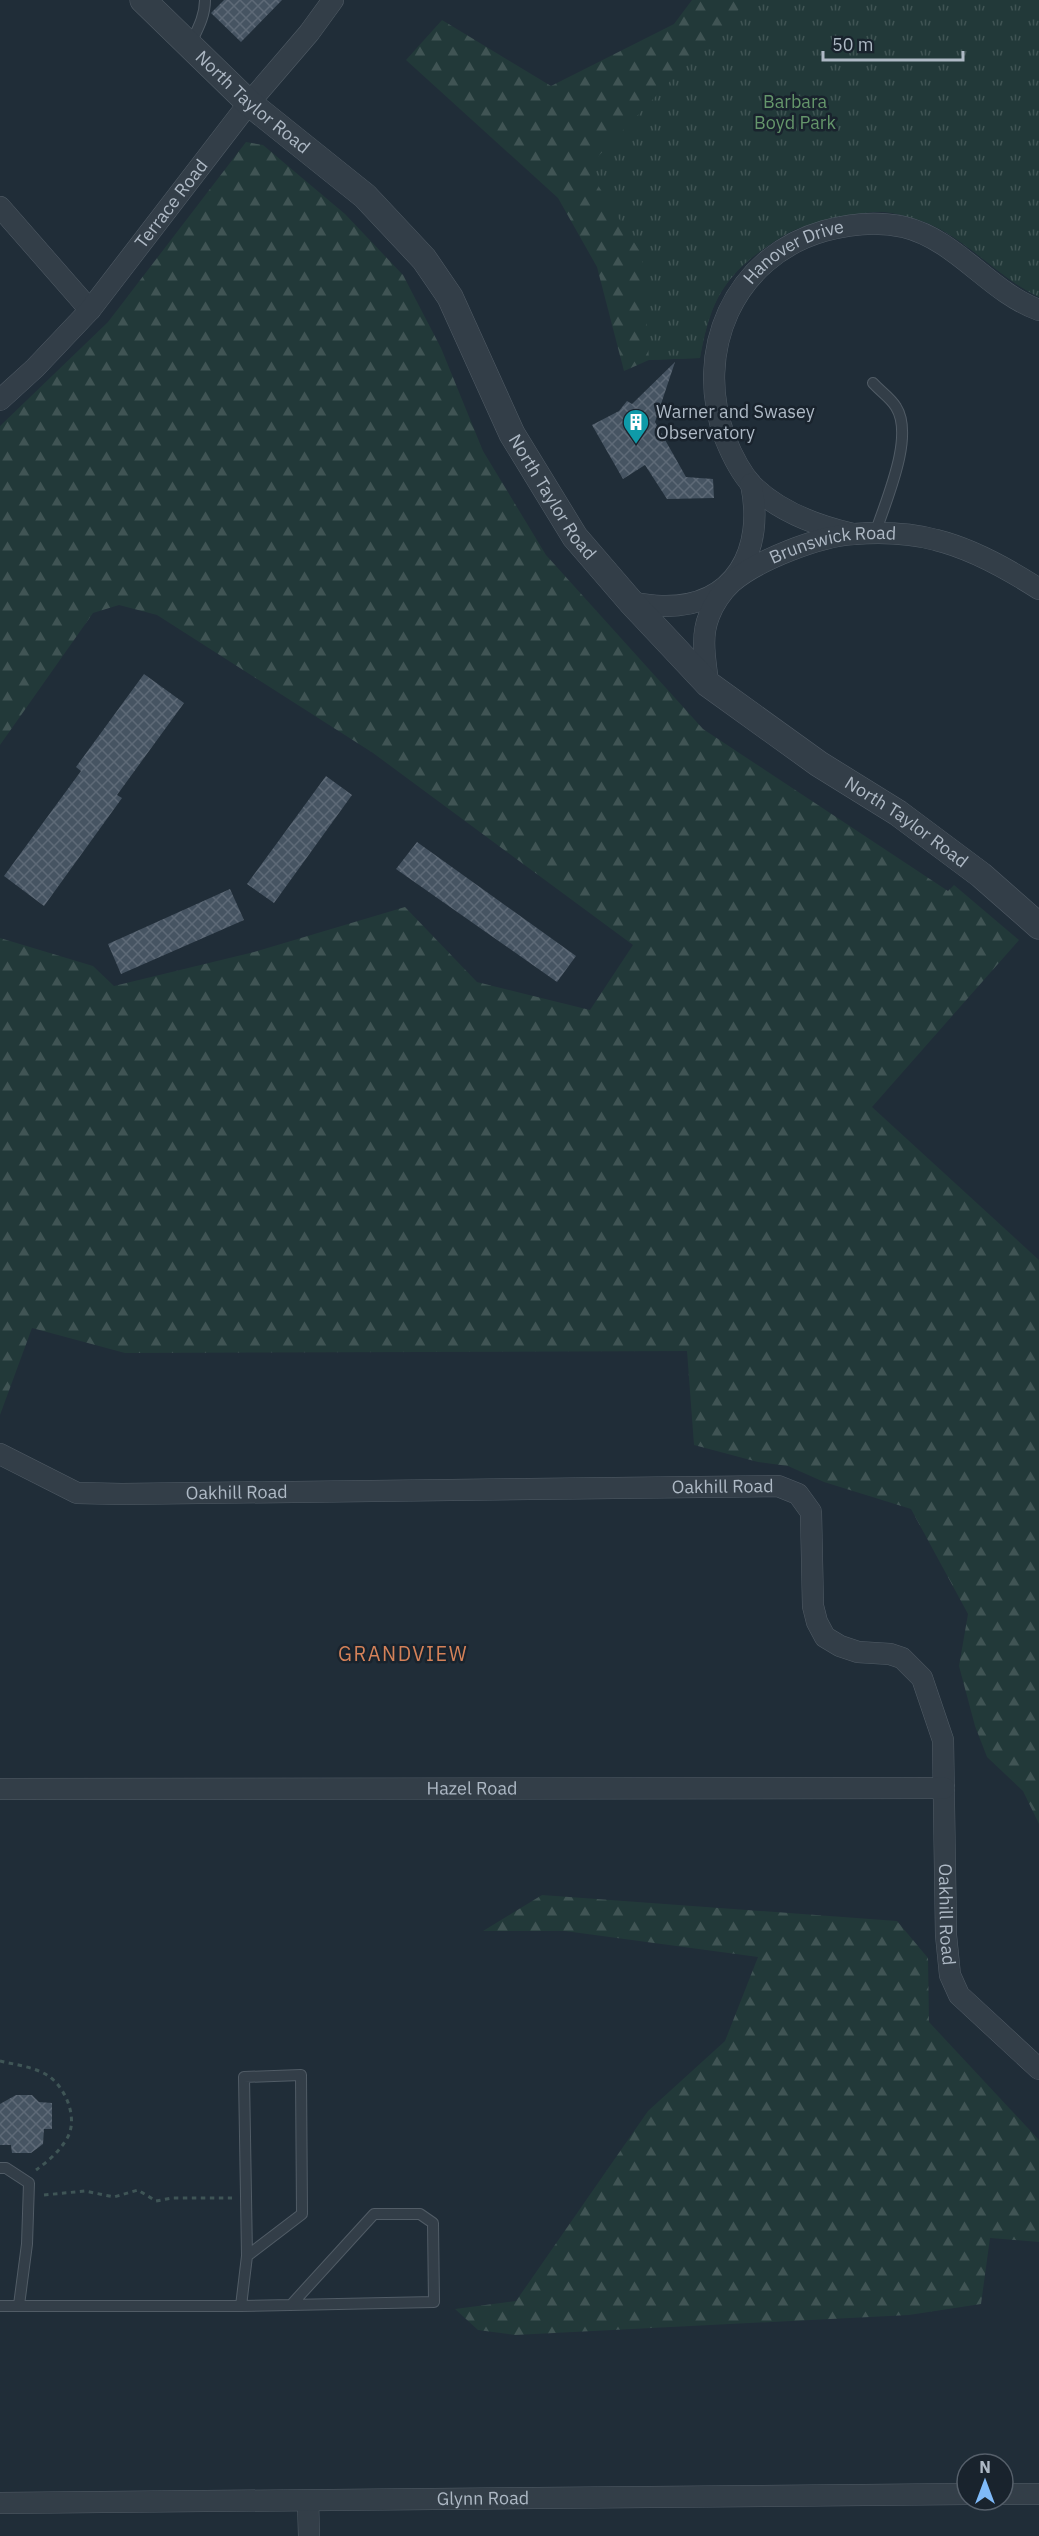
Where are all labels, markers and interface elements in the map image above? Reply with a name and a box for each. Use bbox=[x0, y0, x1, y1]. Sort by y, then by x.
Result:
scale bar bbox=[823, 24, 962, 62]
text: 50 m bbox=[832, 33, 874, 56]
street label: North Taylor Road bbox=[191, 45, 315, 158]
park label: Barbara Boyd Park bbox=[754, 90, 836, 134]
street label: Terrace Road bbox=[130, 155, 213, 253]
street label: Hanover Drive bbox=[738, 215, 846, 289]
place label: Warner and Swasey Observatory bbox=[656, 400, 815, 444]
building icon: Warner and Swasey Observatory bbox=[621, 407, 651, 445]
street label: North Taylor Road bbox=[504, 430, 601, 564]
street label: Brunswick Road bbox=[765, 521, 897, 569]
street label: North Taylor Road bbox=[841, 771, 973, 872]
street label: Oakhill Road bbox=[671, 1474, 774, 1498]
street label: Oakhill Road bbox=[186, 1480, 288, 1504]
district label: GRANDVIEW bbox=[338, 1640, 468, 1667]
street label: Hazel Road bbox=[426, 1776, 518, 1800]
street label: Oakhill Road bbox=[934, 1863, 961, 1966]
north arrow bbox=[955, 2452, 1015, 2512]
text: N bbox=[979, 2457, 991, 2477]
street label: Glynn Road bbox=[437, 2486, 529, 2510]

